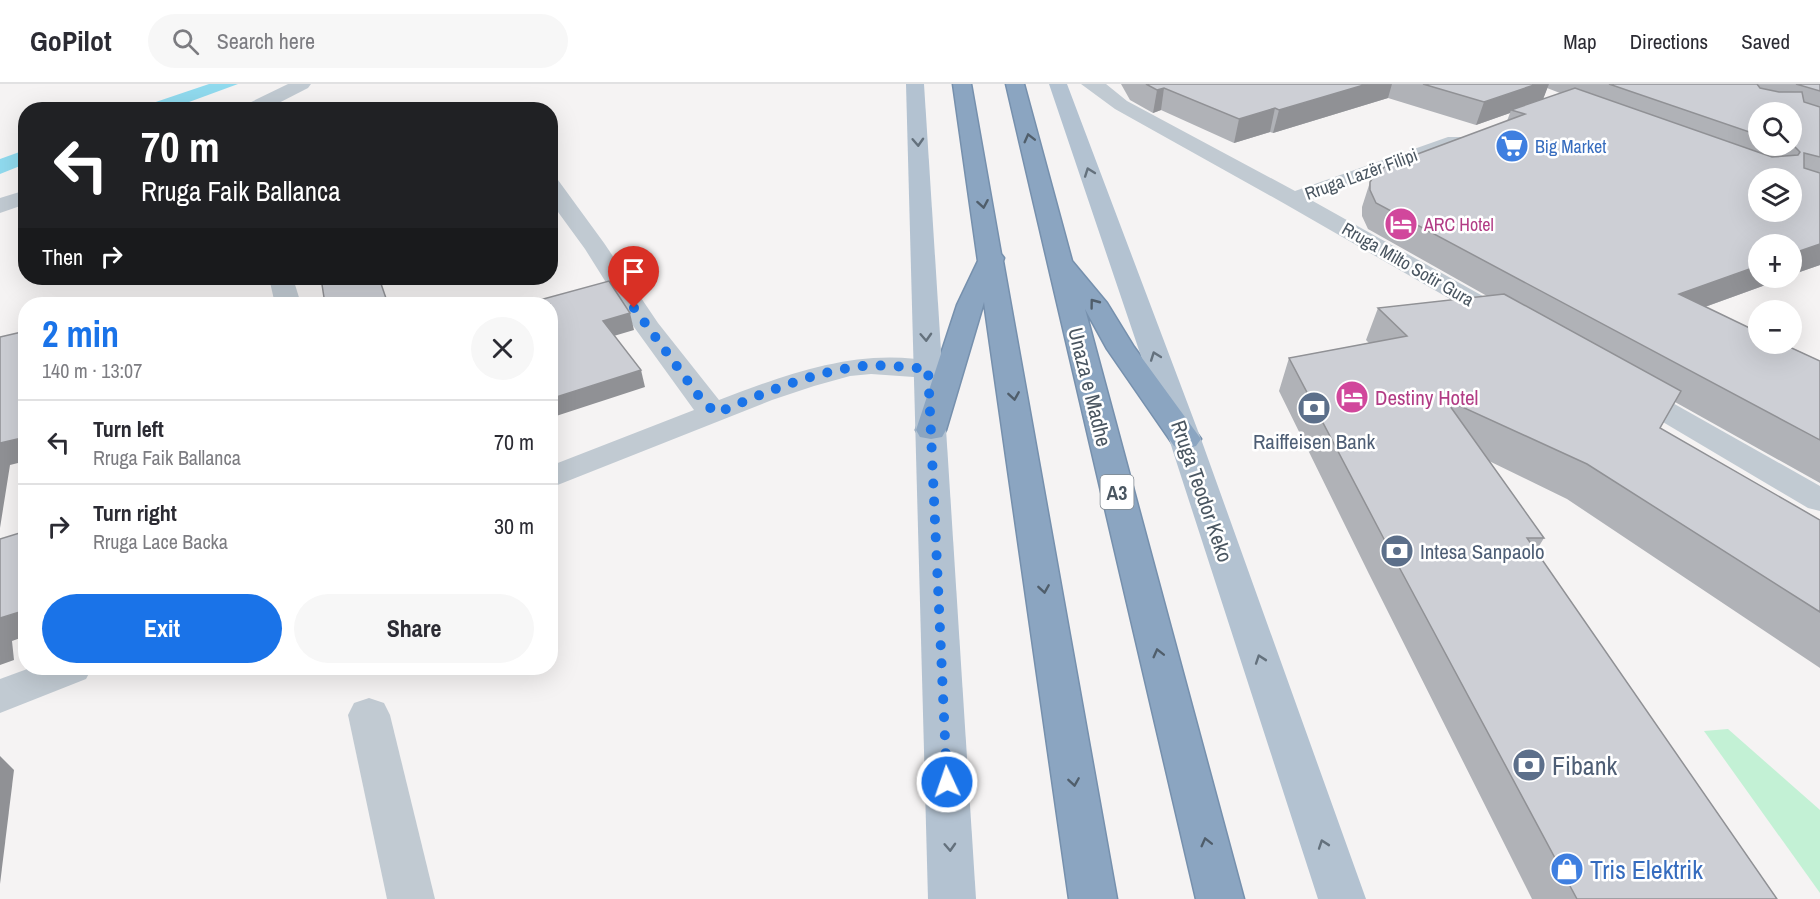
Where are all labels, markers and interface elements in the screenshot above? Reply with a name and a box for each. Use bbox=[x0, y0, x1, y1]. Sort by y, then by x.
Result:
search box bbox=[148, 14, 568, 68]
text: GoPilot bbox=[30, 22, 112, 60]
icon: search bbox=[169, 25, 202, 58]
text: Search here bbox=[217, 26, 315, 56]
text: Map bbox=[1563, 27, 1597, 56]
text: Directions bbox=[1630, 27, 1708, 56]
text: Saved bbox=[1741, 27, 1790, 56]
map controls bbox=[1748, 102, 1802, 354]
button: search bbox=[1748, 102, 1802, 156]
text: 70 m bbox=[141, 119, 220, 175]
icon: left bbox=[42, 126, 120, 204]
supermarket icon: Big Market bbox=[1494, 128, 1530, 164]
one-way arrow bbox=[1023, 133, 1036, 143]
place label: Big Market bbox=[1535, 134, 1606, 159]
one-way arrow bbox=[911, 138, 924, 147]
street label: Rruga Lazër Filipi bbox=[1301, 142, 1421, 206]
one-way arrow bbox=[1084, 167, 1097, 178]
button: layers bbox=[1748, 168, 1802, 222]
text: Rruga Faik Ballanca bbox=[141, 173, 341, 209]
one-way arrow bbox=[976, 199, 988, 208]
hotel icon: ARC Hotel bbox=[1383, 206, 1419, 242]
place label: ARC Hotel bbox=[1423, 212, 1494, 237]
street label: Rruga Milto Sotir Gura bbox=[1337, 216, 1479, 312]
button: + bbox=[1748, 234, 1802, 288]
icon: right bbox=[95, 240, 128, 273]
text: Then bbox=[42, 242, 83, 272]
pin bbox=[608, 246, 659, 308]
icon: arrive bbox=[617, 255, 650, 288]
one-way arrow bbox=[1090, 299, 1101, 310]
button: − bbox=[1748, 300, 1802, 354]
text: 2 min bbox=[42, 310, 119, 358]
button: close bbox=[471, 317, 534, 380]
street label: Unaza e Madhe bbox=[1061, 325, 1119, 449]
one-way arrow bbox=[920, 333, 933, 342]
one-way arrow bbox=[1149, 351, 1162, 362]
text: 140 m · 13:07 bbox=[42, 357, 142, 384]
hotel icon: Destiny Hotel bbox=[1334, 379, 1370, 415]
place label: Destiny Hotel bbox=[1375, 383, 1478, 412]
bank icon: Raiffeisen Bank bbox=[1296, 390, 1332, 426]
one-way arrow bbox=[1007, 392, 1019, 401]
text: Turn left bbox=[93, 414, 164, 444]
street label: Rruga Teodor Keko bbox=[1164, 416, 1240, 566]
icon: left bbox=[42, 426, 75, 459]
text: 70 m bbox=[494, 427, 534, 457]
place label: Raiffeisen Bank bbox=[1253, 427, 1376, 456]
text: Rruga Faik Ballanca bbox=[93, 444, 241, 471]
road number: A3 bbox=[1100, 475, 1134, 509]
text: Turn right bbox=[93, 498, 177, 528]
icon: right bbox=[42, 510, 75, 543]
text: 30 m bbox=[494, 511, 534, 541]
text: Rruga Lace Backa bbox=[93, 528, 228, 555]
bank icon: Intesa Sanpaolo bbox=[1379, 533, 1415, 569]
place label: Intesa Sanpaolo bbox=[1420, 537, 1544, 566]
one-way arrow bbox=[1037, 584, 1050, 594]
button: Exit bbox=[42, 594, 282, 663]
button: Share bbox=[294, 594, 534, 663]
one-way arrow bbox=[1152, 648, 1165, 658]
one-way arrow bbox=[1254, 654, 1267, 665]
bank icon: Fibank bbox=[1511, 747, 1547, 783]
place label: Fibank bbox=[1552, 748, 1618, 783]
position arrow bbox=[915, 750, 979, 814]
one-way arrow bbox=[1068, 777, 1080, 786]
one-way arrow bbox=[1200, 837, 1213, 847]
one-way arrow bbox=[1317, 839, 1330, 850]
one-way arrow bbox=[943, 842, 956, 851]
shop icon: Tris Elektrik bbox=[1549, 851, 1585, 887]
place label: Tris Elektrik bbox=[1590, 852, 1703, 887]

